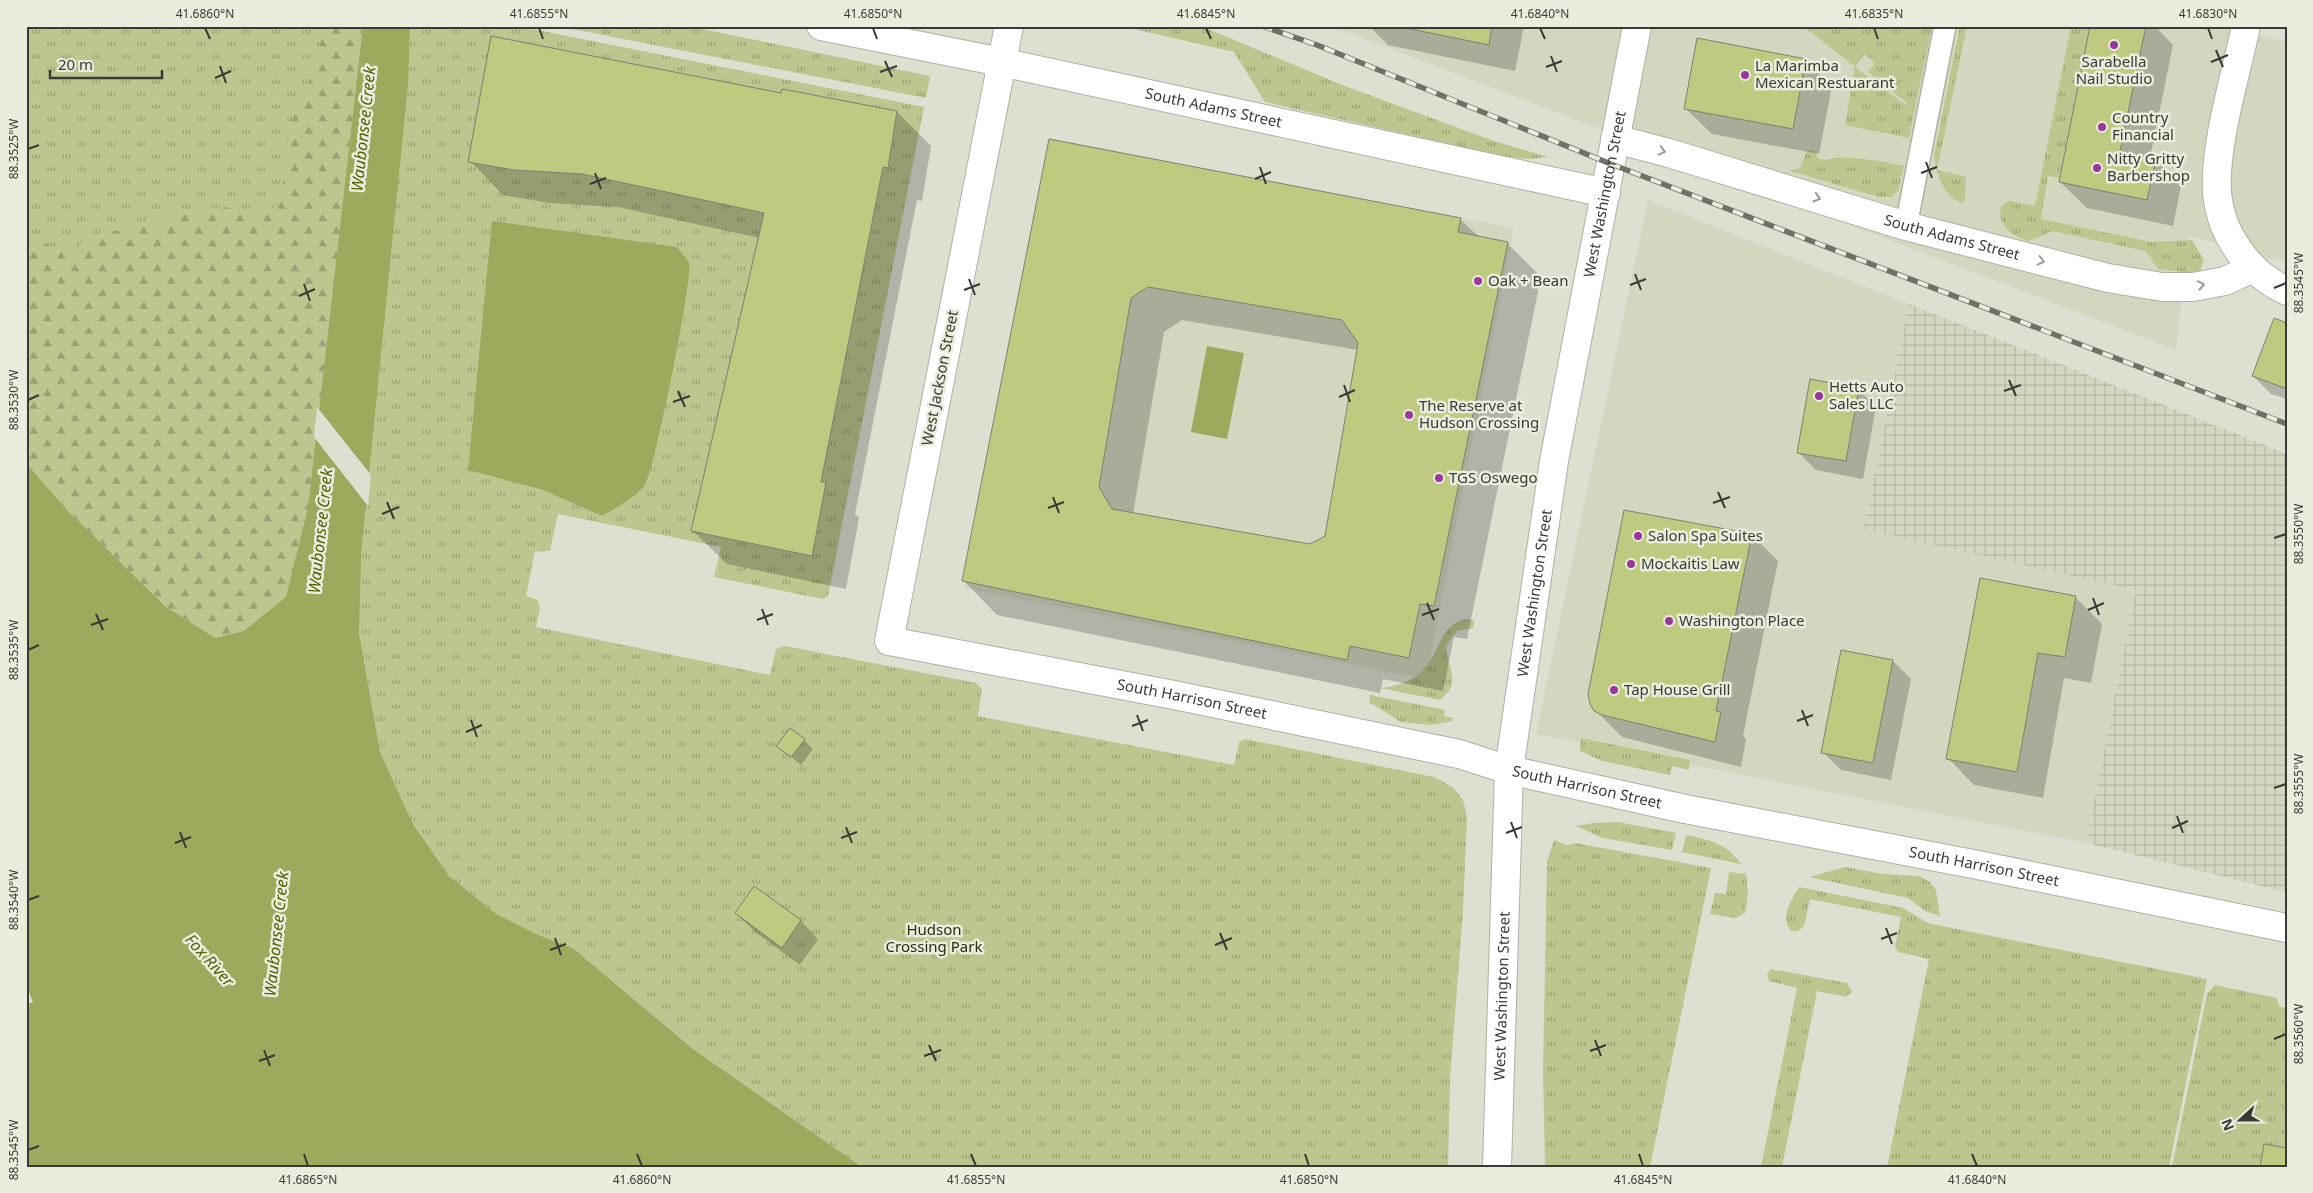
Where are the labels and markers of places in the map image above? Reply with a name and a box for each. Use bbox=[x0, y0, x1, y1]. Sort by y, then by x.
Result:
marker: Sarabella Nail Studio bbox=[2108, 39, 2120, 51]
place label: Sarabella Nail Studio bbox=[2076, 51, 2152, 88]
place label: La Marimba Mexican Restuarant bbox=[1755, 55, 1895, 92]
marker: La Marimba Mexican Restuarant bbox=[1739, 69, 1751, 81]
place label: Country Financial bbox=[2112, 107, 2174, 144]
marker: Country Financial bbox=[2096, 121, 2108, 133]
place label: Nitty Gritty Barbershop bbox=[2107, 148, 2190, 185]
marker: Nitty Gritty Barbershop bbox=[2091, 162, 2103, 174]
place label: Oak + Bean bbox=[1488, 270, 1568, 290]
marker: Oak + Bean bbox=[1472, 275, 1484, 287]
place label: Hetts Auto Sales LLC bbox=[1829, 376, 1904, 413]
marker: Hetts Auto Sales LLC bbox=[1813, 390, 1825, 402]
place label: The Reserve at Hudson Crossing bbox=[1419, 395, 1539, 432]
marker: The Reserve at Hudson Crossing bbox=[1403, 409, 1415, 421]
place label: TGS Oswego bbox=[1449, 467, 1538, 487]
marker: TGS Oswego bbox=[1433, 472, 1445, 484]
place label: Salon Spa Suites bbox=[1648, 525, 1763, 545]
marker: Salon Spa Suites bbox=[1632, 530, 1644, 542]
place label: Mockaitis Law bbox=[1641, 553, 1740, 573]
marker: Mockaitis Law bbox=[1625, 558, 1637, 570]
place label: Washington Place bbox=[1679, 610, 1805, 630]
marker: Washington Place bbox=[1663, 615, 1675, 627]
place label: Tap House Grill bbox=[1624, 679, 1730, 699]
marker: Tap House Grill bbox=[1608, 684, 1620, 696]

